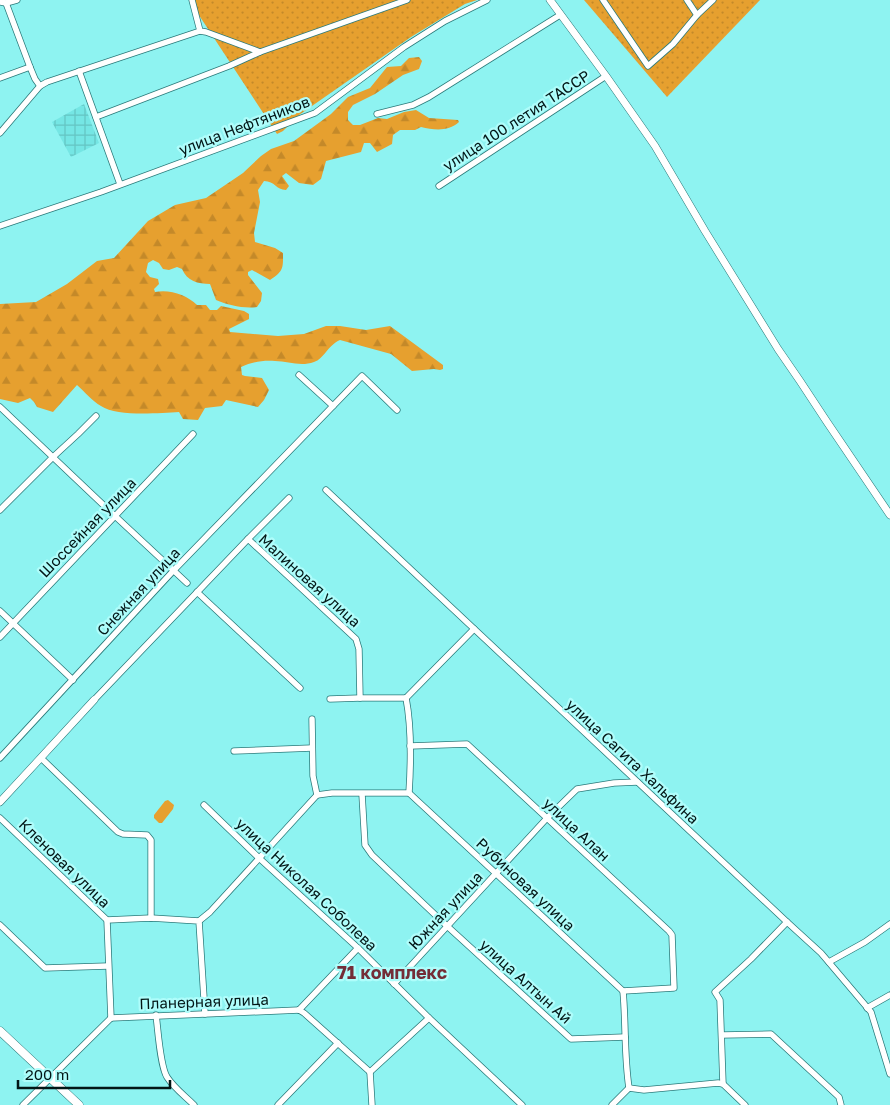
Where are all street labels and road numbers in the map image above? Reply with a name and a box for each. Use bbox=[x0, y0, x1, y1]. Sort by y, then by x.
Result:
street label: улица 100 летия ТАССР bbox=[439, 66, 593, 174]
street label: улица Нефтяников bbox=[176, 92, 312, 158]
street label: Шоссейная улица bbox=[35, 473, 139, 581]
street label: Малиновая улица bbox=[255, 530, 365, 630]
street label: Снежная улица bbox=[93, 543, 183, 639]
street label: улица Сагита Хальфина bbox=[563, 695, 703, 827]
street label: улица Алан bbox=[540, 794, 614, 864]
street label: улица Николая Соболева bbox=[233, 814, 381, 954]
street label: Кленовая улица bbox=[16, 815, 114, 911]
street label: Рубиновая улица bbox=[473, 834, 579, 934]
street label: Южная улица bbox=[404, 867, 486, 953]
street label: улица Алтын Ай bbox=[476, 935, 576, 1027]
street label: Планерная улица bbox=[139, 990, 269, 1012]

